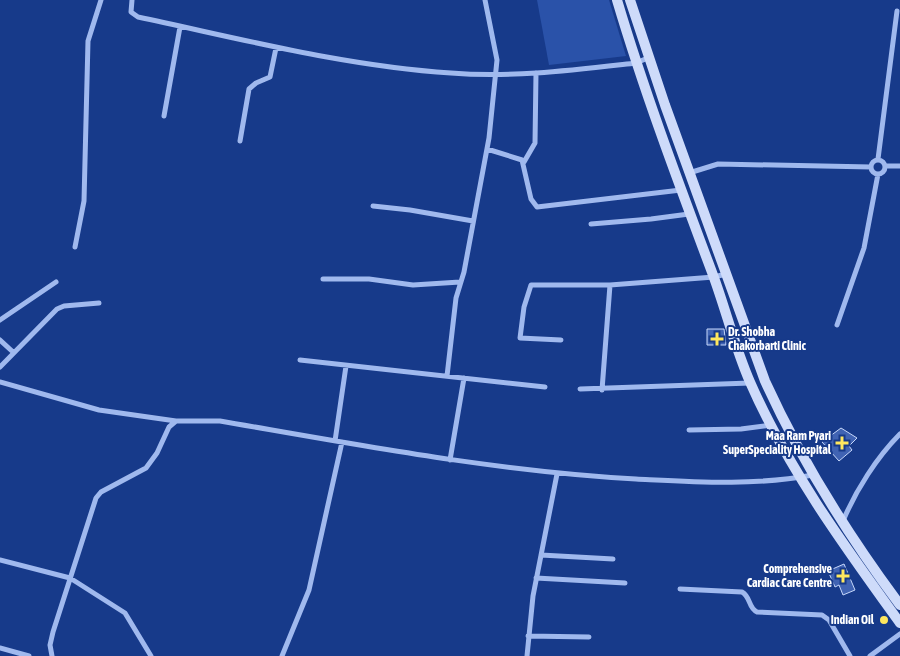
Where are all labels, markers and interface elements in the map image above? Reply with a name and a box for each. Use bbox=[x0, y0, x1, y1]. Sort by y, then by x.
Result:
place label: Dr. Shobha Chakorbarti Clinic bbox=[728, 325, 806, 353]
marker: Dr. Shobha Chakorbarti Clinic bbox=[710, 332, 724, 346]
place label: Maa Ram Pyari SuperSpeciality Hospital bbox=[723, 429, 832, 457]
marker: Maa Ram Pyari SuperSpeciality Hospital bbox=[835, 436, 849, 450]
place label: Comprehensive Cardiac Care Centre bbox=[747, 562, 833, 590]
marker: Comprehensive Cardiac Care Centre bbox=[836, 569, 850, 583]
place label: Indian Oil bbox=[831, 613, 875, 627]
marker: Indian Oil bbox=[878, 614, 890, 626]

